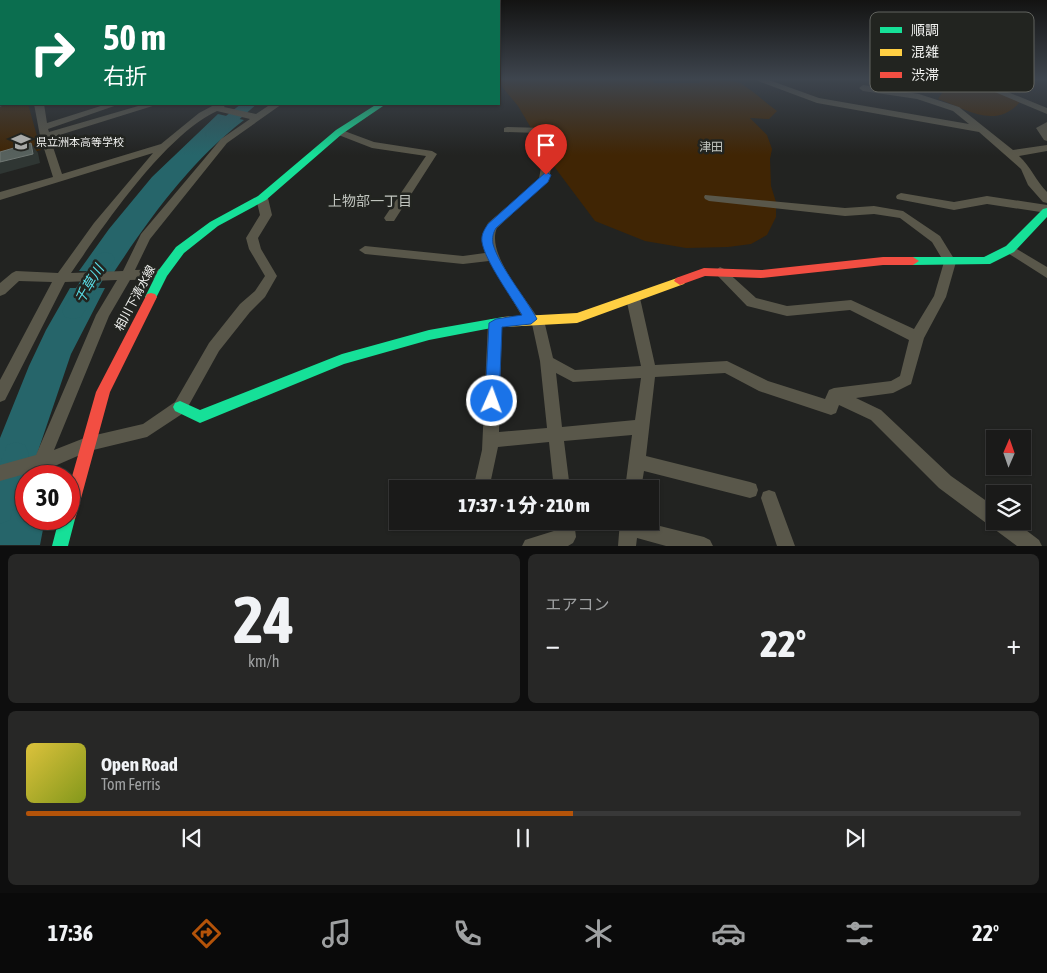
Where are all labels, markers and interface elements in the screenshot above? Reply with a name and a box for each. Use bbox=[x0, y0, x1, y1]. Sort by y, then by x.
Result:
legend bbox=[870, 12, 1034, 92]
text: 50 m bbox=[103, 17, 166, 57]
icon: right bbox=[20, 20, 85, 85]
text: 順調 bbox=[911, 22, 939, 38]
text: 混雑 bbox=[911, 44, 939, 60]
text: 右折 bbox=[103, 63, 147, 89]
text: 渋滞 bbox=[911, 67, 939, 83]
pin bbox=[525, 124, 567, 175]
school or university icon: 県立洲本高等学校 bbox=[10, 131, 32, 153]
icon: arrive bbox=[532, 131, 560, 159]
place label: 県立洲本高等学校 bbox=[36, 136, 124, 148]
district label: 津田 bbox=[699, 140, 723, 154]
district label: 上物部一丁目 bbox=[328, 193, 412, 209]
water label: 千草川 bbox=[71, 260, 108, 306]
street label: 相川下清水線 bbox=[112, 263, 158, 333]
position arrow bbox=[465, 374, 517, 426]
north arrow bbox=[986, 430, 1031, 475]
map controls bbox=[986, 430, 1031, 530]
speed limit sign: 30 bbox=[15, 465, 80, 530]
button: layers bbox=[986, 485, 1031, 530]
text: 17:37 · 1 分 · 210 m bbox=[458, 494, 590, 516]
text: 24 bbox=[233, 582, 294, 657]
text: エアコン bbox=[546, 595, 610, 613]
text: 22° bbox=[760, 622, 806, 665]
text: − bbox=[546, 628, 560, 660]
text: + bbox=[1006, 628, 1021, 660]
text: km/h bbox=[248, 652, 280, 670]
text: Open Road bbox=[101, 753, 178, 775]
text: Tom Ferris bbox=[101, 775, 160, 793]
icon: previous bbox=[178, 824, 206, 852]
icon: pause bbox=[509, 824, 537, 852]
icon: next bbox=[841, 824, 869, 852]
icon: directions bbox=[189, 916, 224, 951]
icon: music bbox=[319, 916, 354, 951]
icon: phone bbox=[450, 916, 485, 951]
icon: climate bbox=[581, 916, 616, 951]
icon: car bbox=[711, 916, 746, 951]
icon: filters bbox=[842, 916, 877, 951]
text: 17:36 bbox=[48, 920, 93, 946]
text: 22° bbox=[972, 920, 999, 946]

